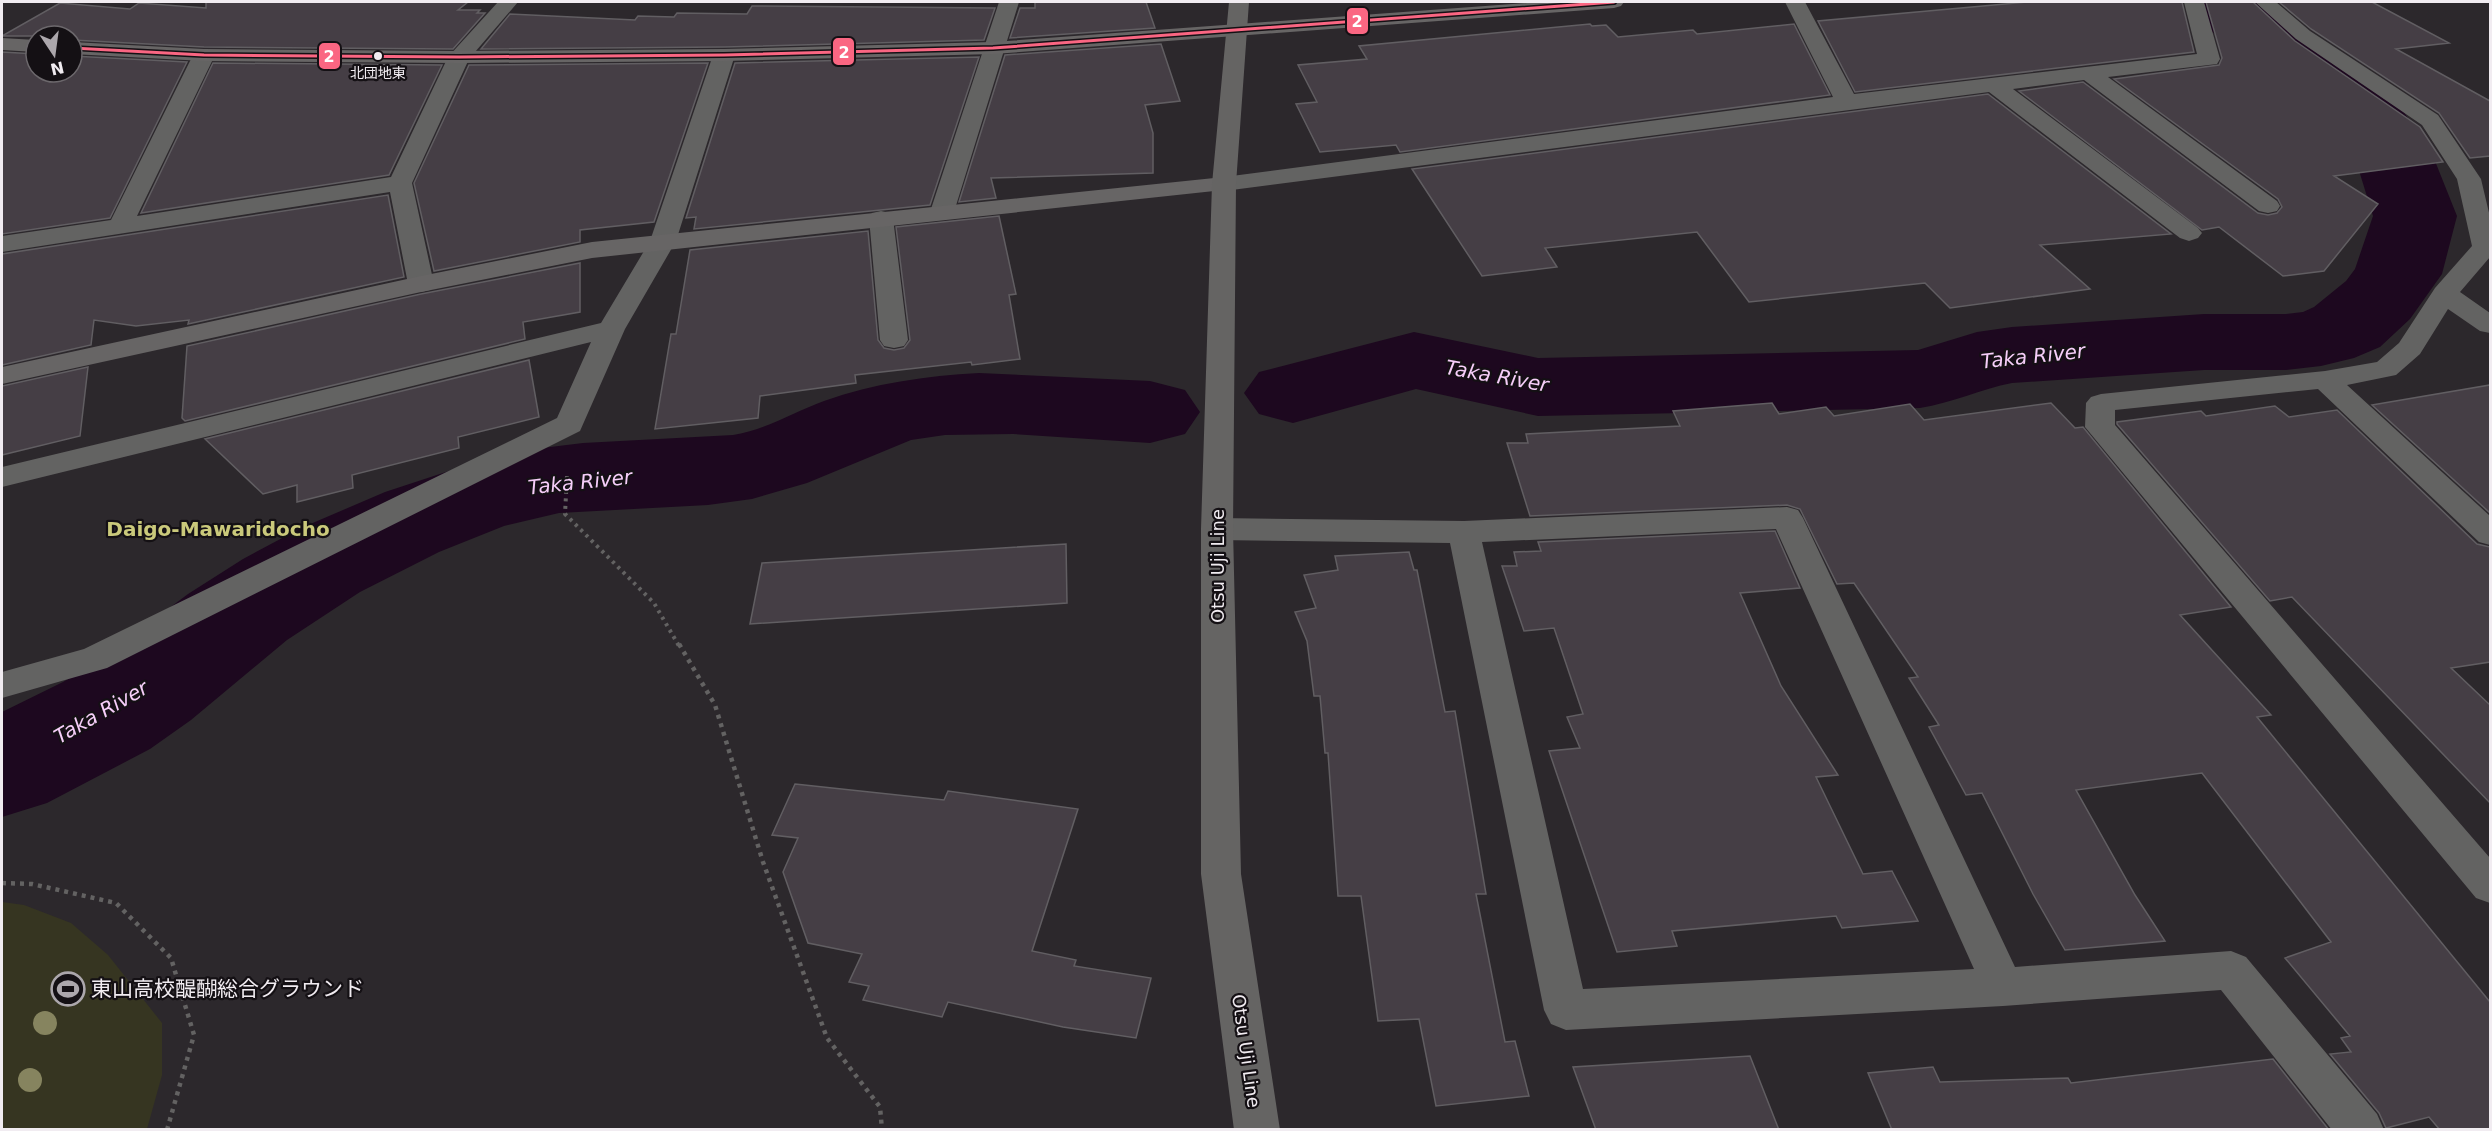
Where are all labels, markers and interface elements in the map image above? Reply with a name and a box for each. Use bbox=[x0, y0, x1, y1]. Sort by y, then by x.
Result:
line badge: 2 bbox=[1346, 7, 1369, 35]
text: 2 bbox=[1351, 12, 1363, 31]
north arrow bbox=[24, 24, 84, 84]
line badge: 2 bbox=[832, 37, 855, 66]
line badge: 2 bbox=[318, 42, 341, 70]
text: 2 bbox=[838, 43, 850, 62]
text: 2 bbox=[323, 47, 335, 66]
marker: 北団地東 bbox=[372, 50, 384, 62]
text: N bbox=[49, 57, 66, 79]
place label: 北団地東 bbox=[350, 65, 406, 81]
water label: Taka River bbox=[1980, 338, 2088, 373]
water label: Taka River bbox=[1444, 355, 1552, 397]
water label: Taka River bbox=[527, 464, 635, 499]
street label: Otsu Uji Line bbox=[1207, 509, 1228, 623]
district label: Daigo-Mawaridocho bbox=[106, 517, 330, 541]
water label: Taka River bbox=[50, 675, 154, 748]
sports icon: 東山高校醍醐総合グラウンド bbox=[50, 971, 86, 1007]
place label: 東山高校醍醐総合グラウンド bbox=[91, 977, 364, 1001]
street label: Otsu Uji Line bbox=[1228, 993, 1265, 1109]

